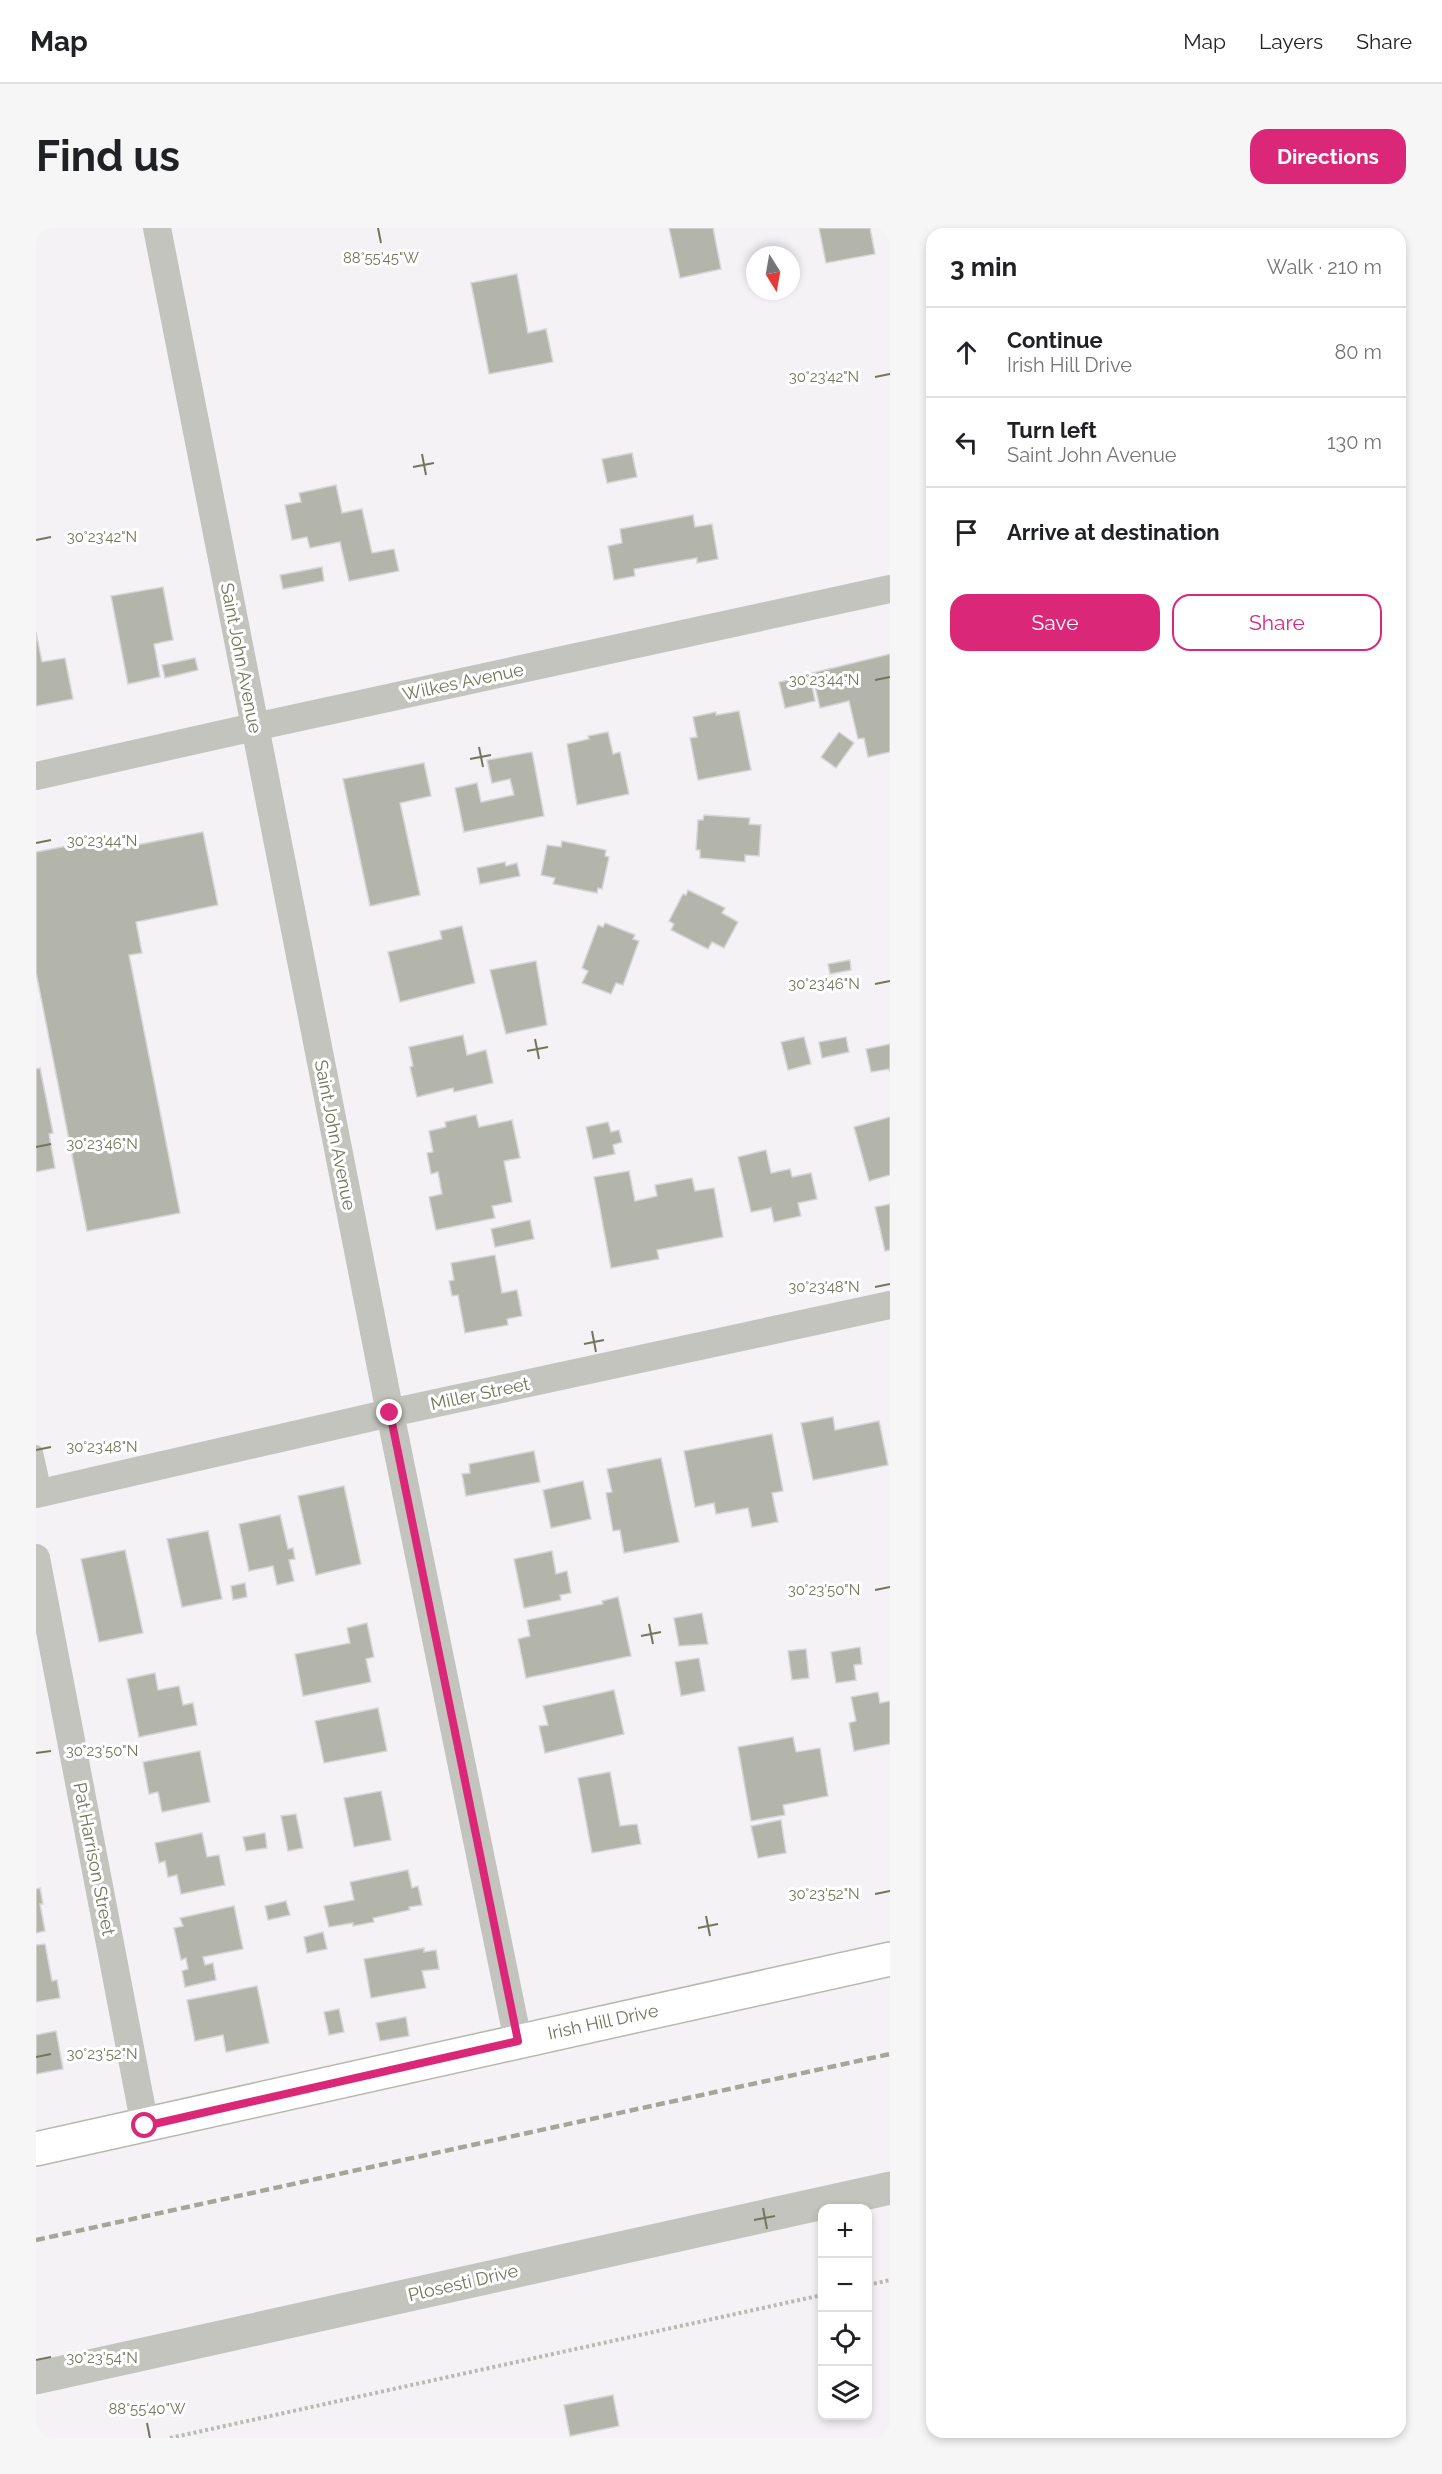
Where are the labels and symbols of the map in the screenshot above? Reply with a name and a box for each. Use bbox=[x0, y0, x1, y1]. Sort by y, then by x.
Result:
north arrow bbox=[746, 246, 800, 300]
text: 88°55'45"W bbox=[343, 249, 419, 267]
text: 30°23'42"N bbox=[789, 368, 859, 386]
text: 30°23'42"N bbox=[67, 528, 137, 546]
street label: Saint John Avenue bbox=[217, 581, 266, 735]
street label: Wilkes Avenue bbox=[400, 658, 526, 705]
text: 30°23'44"N bbox=[789, 671, 859, 689]
text: 30°23'44"N bbox=[67, 832, 137, 850]
text: 30°23'46"N bbox=[788, 975, 860, 993]
street label: Saint John Avenue bbox=[311, 1058, 360, 1212]
text: 30°23'46"N bbox=[66, 1135, 138, 1153]
text: 30°23'48"N bbox=[788, 1278, 860, 1296]
street label: Miller Street bbox=[429, 1373, 531, 1414]
route end bbox=[376, 1399, 402, 1425]
text: 30°23'48"N bbox=[66, 1438, 138, 1456]
text: 30°23'50"N bbox=[788, 1581, 860, 1599]
text: 30°23'50"N bbox=[66, 1742, 138, 1760]
street label: Pat Harrison Street bbox=[69, 1781, 120, 1937]
text: 30°23'52"N bbox=[788, 1885, 860, 1903]
street label: Irish Hill Drive bbox=[546, 1999, 661, 2043]
text: 30°23'52"N bbox=[66, 2045, 138, 2063]
route start bbox=[131, 2112, 157, 2138]
street label: Plosesti Drive bbox=[406, 2260, 520, 2305]
text: 30°23'54"N bbox=[66, 2349, 138, 2367]
text: 88°55'40"W bbox=[108, 2400, 186, 2418]

